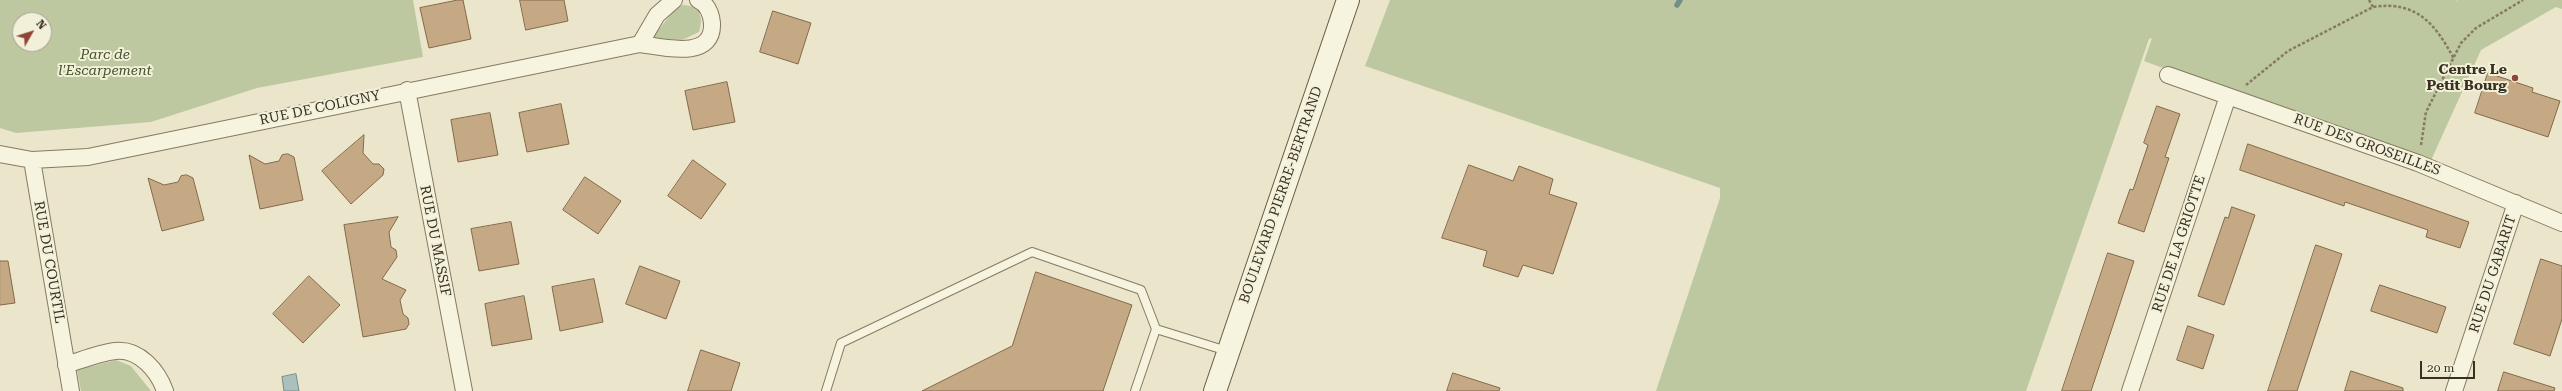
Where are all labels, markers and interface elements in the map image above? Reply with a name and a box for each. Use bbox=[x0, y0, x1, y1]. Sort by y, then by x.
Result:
north arrow bbox=[12, 12, 52, 52]
text: N bbox=[33, 17, 49, 32]
park label: Parc de l'Escarpement bbox=[58, 47, 152, 80]
place label: Centre Le Petit Bourg bbox=[2427, 62, 2507, 94]
marker: Centre Le Petit Bourg bbox=[2510, 73, 2520, 83]
street label: BOULEVARD PIERRE-BERTRAND bbox=[1236, 84, 1326, 306]
street label: RUE DE COLIGNY bbox=[258, 87, 382, 129]
street label: RUE DES GROSEILLES bbox=[2291, 111, 2443, 179]
street label: RUE DE LA GRIOTTE bbox=[2149, 173, 2209, 315]
street label: RUE DU MASSIF bbox=[416, 184, 454, 298]
street label: RUE DU COURTIL bbox=[30, 199, 68, 325]
street label: RUE DU GABARIT bbox=[2466, 213, 2520, 335]
scale bar bbox=[2422, 353, 2477, 379]
text: 20 m bbox=[2427, 361, 2454, 375]

